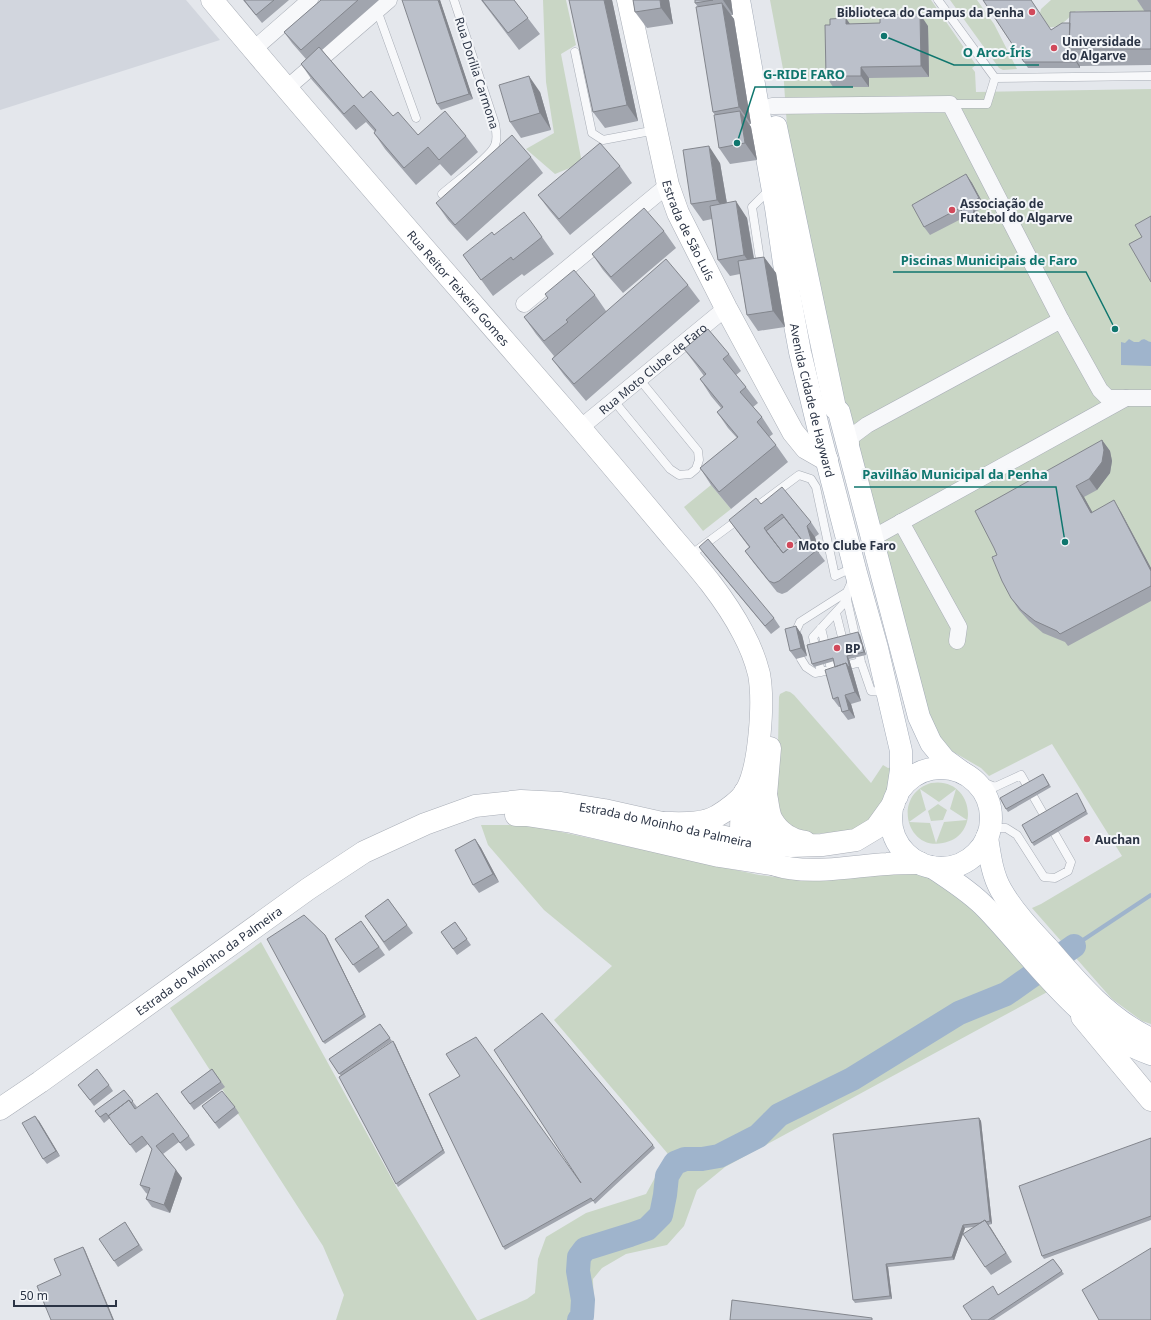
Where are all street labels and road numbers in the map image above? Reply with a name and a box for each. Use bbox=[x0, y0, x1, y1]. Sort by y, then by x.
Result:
street label: Rua Dorilia Carmona bbox=[451, 15, 503, 131]
street label: Estrada de São Luís bbox=[659, 178, 719, 284]
street label: Rua Reitor Teixeira Gomes bbox=[404, 226, 514, 350]
street label: Rua Moto Clube de Faro bbox=[595, 319, 710, 418]
street label: Avenida Cidade de Hayward bbox=[786, 322, 839, 479]
street label: Estrada do Moinho da Palmeira bbox=[578, 798, 753, 851]
street label: Estrada do Moinho da Palmeira bbox=[132, 902, 285, 1019]

